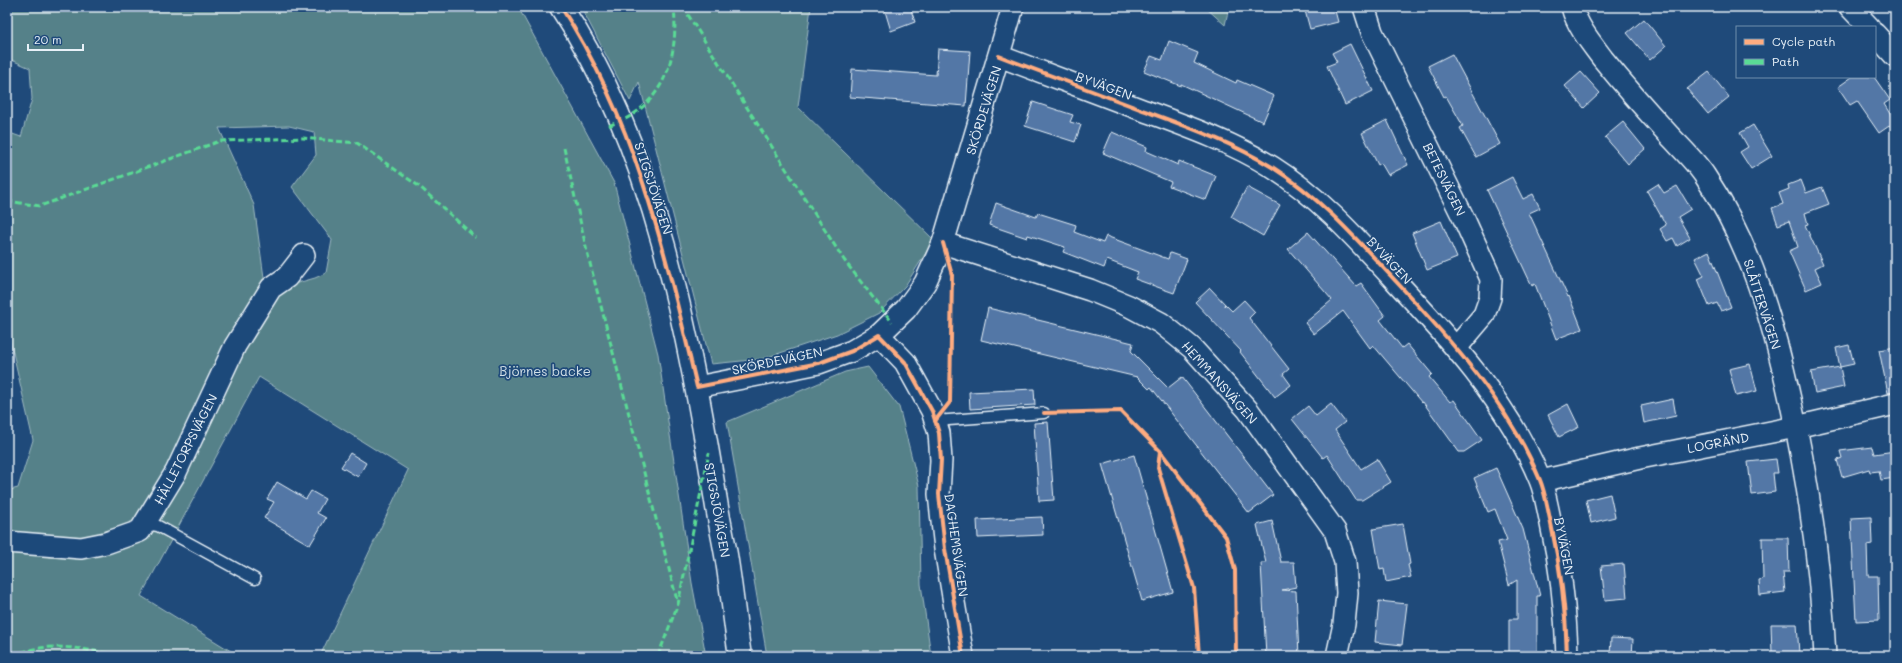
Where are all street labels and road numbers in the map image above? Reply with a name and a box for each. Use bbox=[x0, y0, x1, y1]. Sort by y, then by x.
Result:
street label: SKÖRDEVÄGEN bbox=[961, 63, 1005, 157]
street label: BYVÄGEN bbox=[1074, 67, 1134, 103]
street label: BETESVÄGEN bbox=[1420, 139, 1470, 219]
street label: STIGSJÖVÄGEN bbox=[631, 140, 677, 236]
street label: BYVÄGEN bbox=[1364, 233, 1416, 287]
street label: SLÅTTERVÄGEN bbox=[1740, 257, 1786, 351]
street label: HEMMANSVÄGEN bbox=[1178, 337, 1262, 427]
street label: SKÖRDEVÄGEN bbox=[730, 342, 824, 378]
street label: HÄLLETORPSVÄGEN bbox=[150, 391, 220, 507]
street label: LOGRÄND bbox=[1686, 428, 1750, 456]
street label: STIGSJÖVÄGEN bbox=[701, 461, 735, 559]
street label: DAGHEMSVÄGEN bbox=[941, 492, 973, 598]
street label: BYVÄGEN bbox=[1551, 516, 1579, 576]

